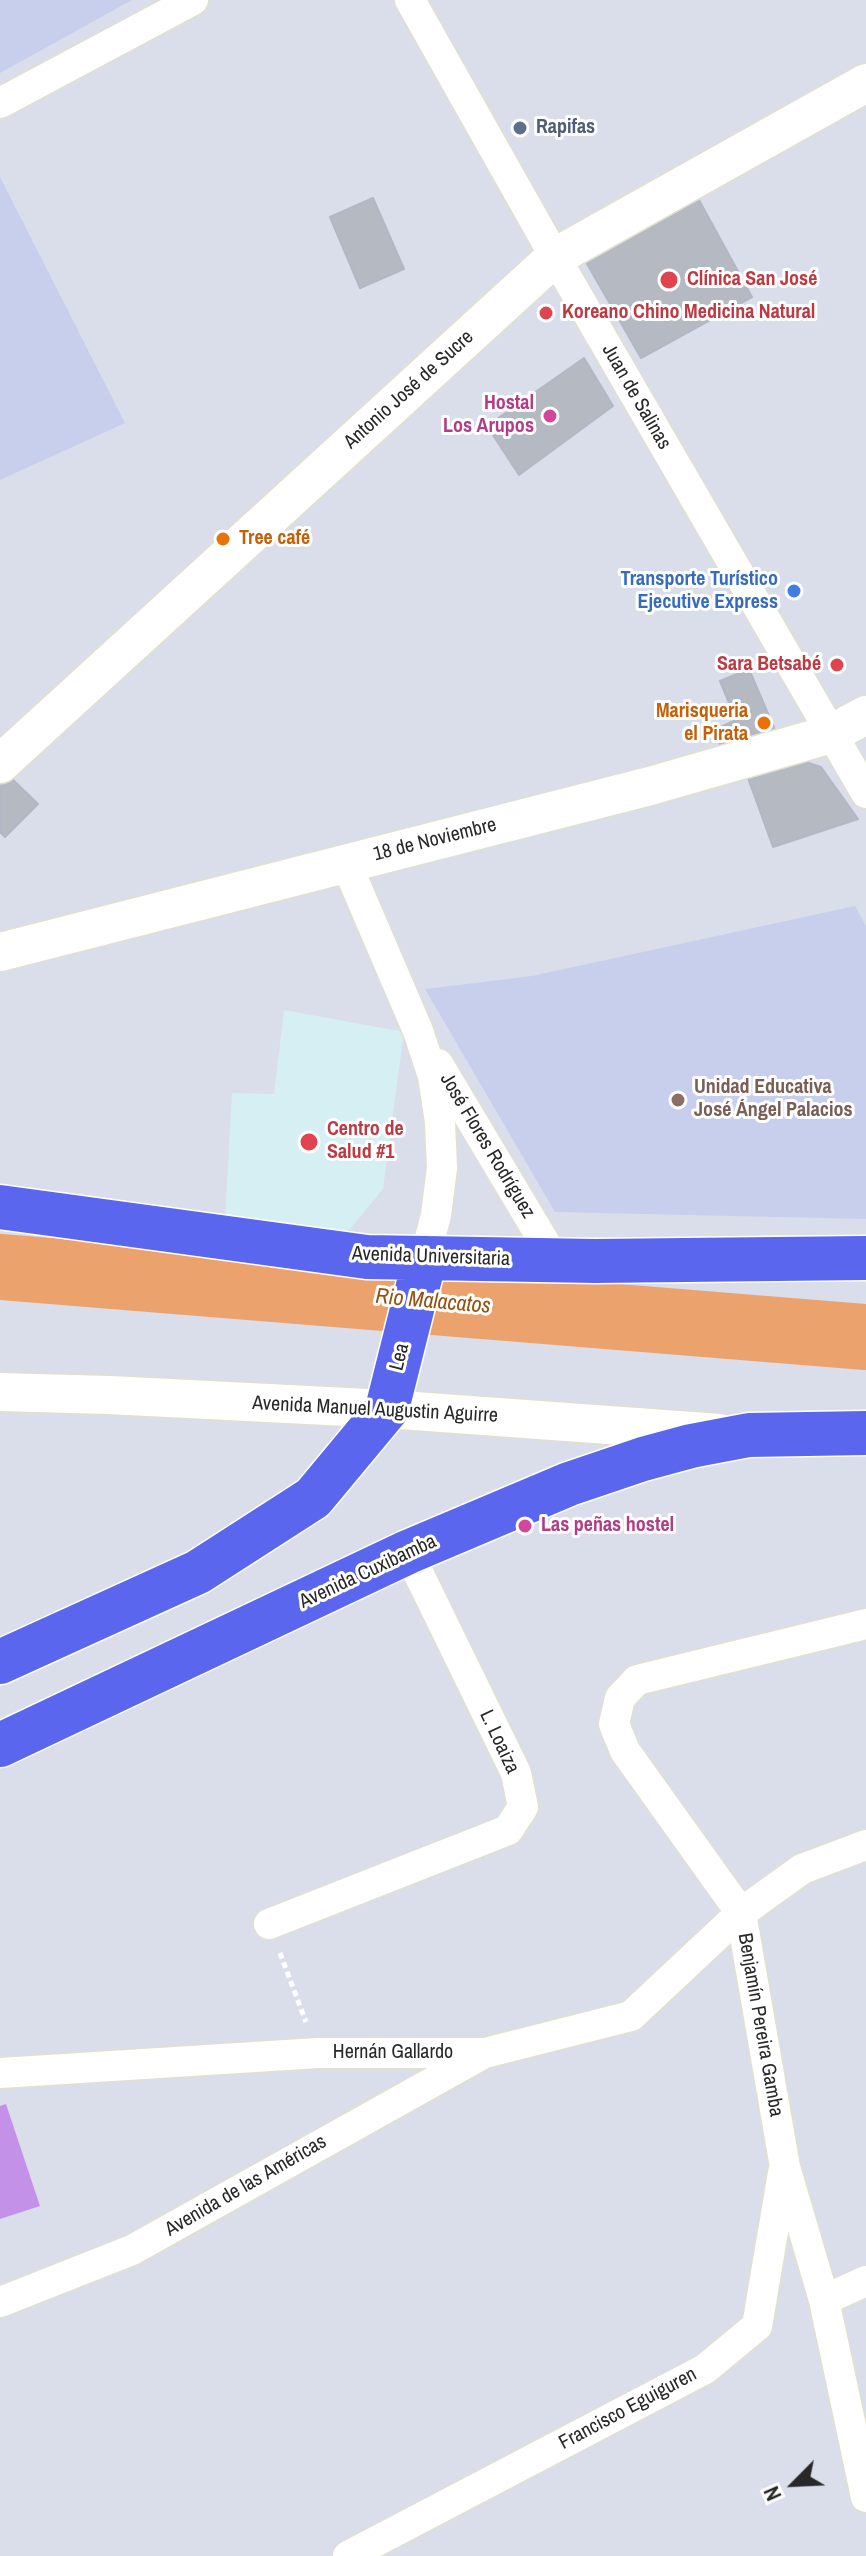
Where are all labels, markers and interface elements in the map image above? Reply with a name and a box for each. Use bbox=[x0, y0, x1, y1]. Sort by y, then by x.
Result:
place label: Rapifas bbox=[536, 116, 595, 140]
marker: Rapifas bbox=[511, 119, 529, 137]
place label: Clínica San José bbox=[687, 268, 817, 292]
marker: Clínica San José bbox=[658, 269, 680, 291]
place label: Koreano Chino Medicina Natural bbox=[562, 301, 815, 325]
marker: Koreano Chino Medicina Natural bbox=[537, 304, 555, 322]
street label: Antonio José de Sucre bbox=[339, 326, 479, 454]
street label: Juan de Salinas bbox=[596, 340, 676, 454]
place label: Hostal Los Arupos bbox=[443, 392, 534, 439]
marker: Hostal Los Arupos bbox=[541, 407, 559, 425]
place label: Tree café bbox=[239, 527, 310, 551]
marker: Tree café bbox=[214, 530, 232, 548]
place label: Transporte Turístico Ejecutive Express bbox=[621, 568, 778, 615]
marker: Transporte Turístico Ejecutive Express bbox=[785, 582, 803, 600]
place label: Sara Betsabé bbox=[717, 653, 821, 677]
marker: Sara Betsabé bbox=[828, 656, 846, 674]
place label: Marisqueria el Pirata bbox=[656, 700, 748, 747]
marker: Marisqueria el Pirata bbox=[755, 714, 773, 732]
street label: 18 de Noviembre bbox=[371, 813, 499, 867]
street label: José Flores Rodríguez bbox=[434, 1069, 540, 1223]
place label: Unidad Educativa José Ángel Palacios bbox=[694, 1076, 853, 1123]
marker: Unidad Educativa José Ángel Palacios bbox=[669, 1091, 687, 1109]
place label: Centro de Salud #1 bbox=[327, 1118, 404, 1165]
marker: Centro de Salud #1 bbox=[298, 1131, 320, 1153]
street label: Avenida Universitaria bbox=[351, 1242, 511, 1272]
water label: Rio Malacatos bbox=[374, 1284, 492, 1320]
street label: Lea bbox=[385, 1341, 415, 1373]
street label: Avenida Manuel Augustin Aguirre bbox=[252, 1392, 498, 1428]
place label: Las peñas hostel bbox=[541, 1514, 674, 1538]
marker: Las peñas hostel bbox=[516, 1517, 534, 1535]
street label: Avenida Cuxibamba bbox=[296, 1530, 440, 1614]
street label: L. Loaiza bbox=[474, 1706, 524, 1778]
street label: Benjamín Pereira Gamba bbox=[732, 1931, 788, 2119]
street label: Hernán Gallardo bbox=[333, 2041, 453, 2065]
street label: Avenida de las Américas bbox=[161, 2130, 331, 2242]
street label: Francisco Eguiguren bbox=[555, 2363, 701, 2455]
north arrow bbox=[754, 2444, 834, 2524]
text: N bbox=[756, 2482, 788, 2506]

